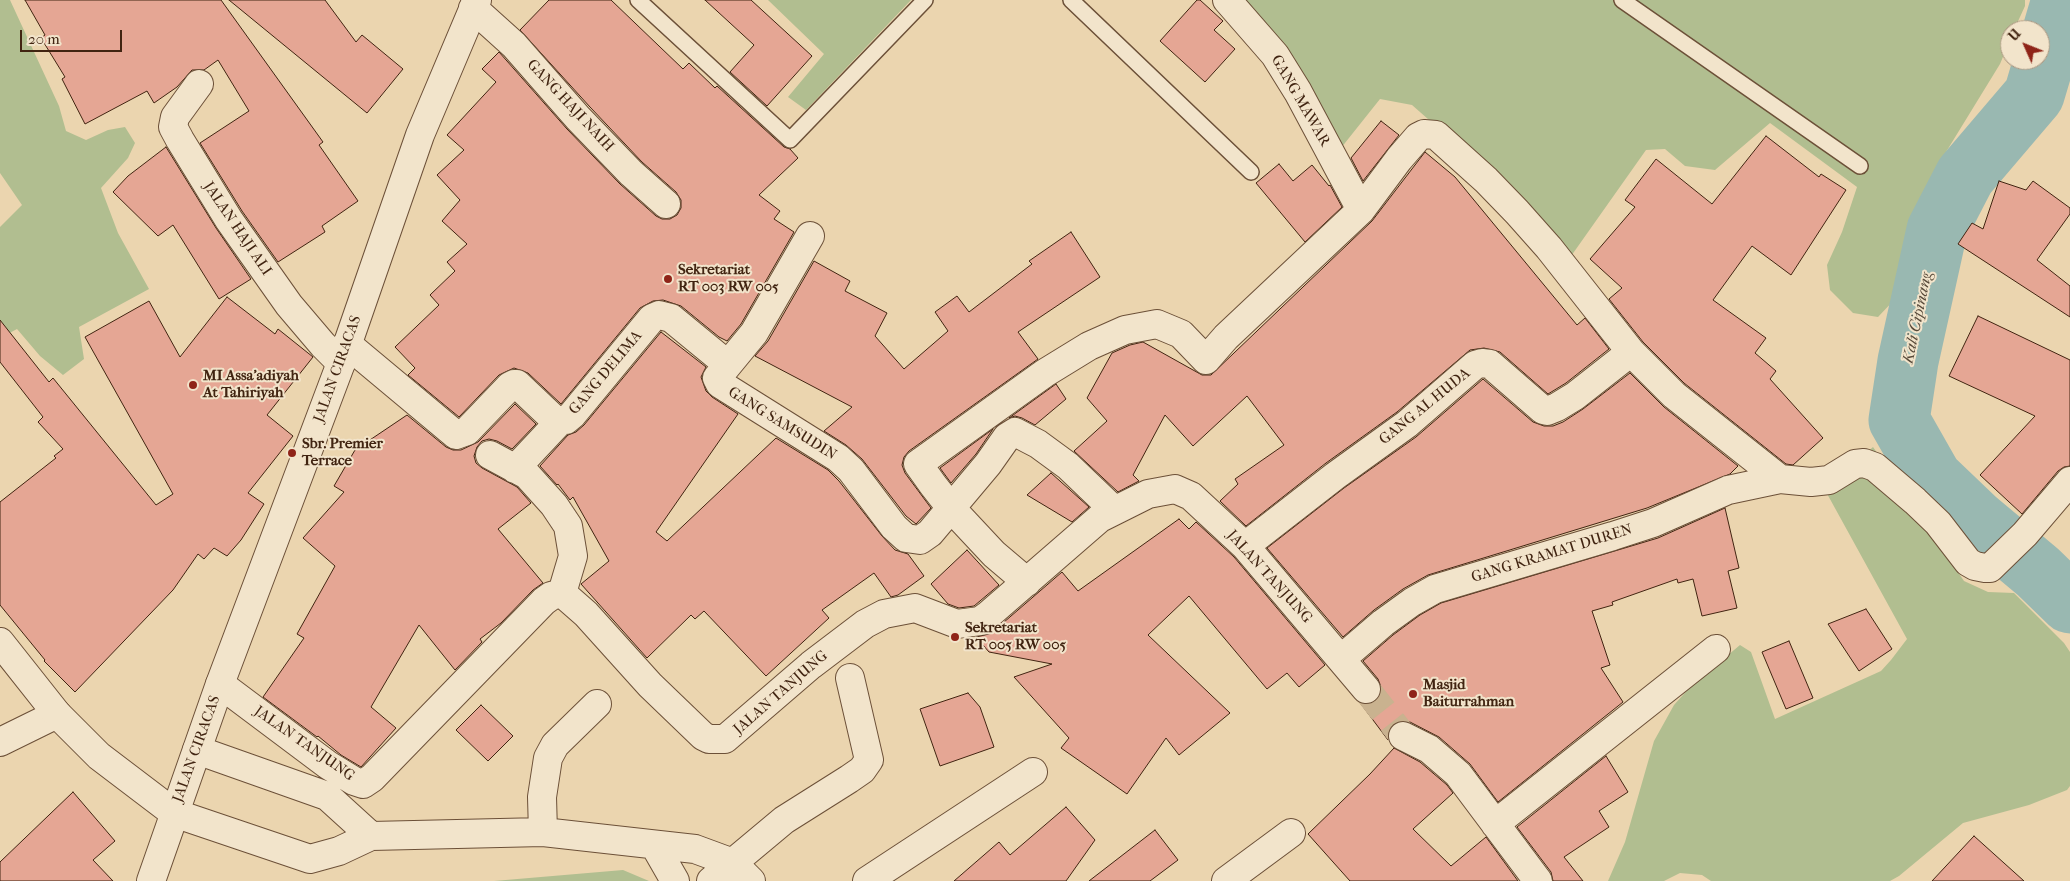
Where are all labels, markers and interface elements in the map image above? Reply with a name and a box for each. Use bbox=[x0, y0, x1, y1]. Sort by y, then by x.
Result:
scale bar bbox=[22, 20, 125, 52]
north arrow bbox=[2000, 20, 2050, 70]
text: U bbox=[2005, 25, 2024, 45]
text: 20 m bbox=[28, 30, 60, 48]
street label: GANG MAWAR bbox=[1267, 52, 1333, 150]
street label: GANG HAJI NAIH bbox=[523, 56, 617, 156]
street label: JALAN HAJI ALI bbox=[199, 179, 275, 279]
place label: Sekretariat RT 003 RW 005 bbox=[678, 261, 779, 296]
water label: Kali Cipinang bbox=[1899, 271, 1937, 365]
marker: Sekretariat RT 003 RW 005 bbox=[662, 273, 674, 285]
street label: JALAN CIRACAS bbox=[310, 313, 366, 425]
street label: GANG DELIMA bbox=[566, 327, 646, 419]
street label: GANG AL HUDA bbox=[1376, 365, 1474, 449]
place label: MI Assa'adiyah At Tahiriyah bbox=[203, 367, 299, 402]
marker: MI Assa'adiyah At Tahiriyah bbox=[187, 379, 199, 391]
street label: GANG SAMSUDIN bbox=[724, 383, 840, 465]
place label: Sbr. Premier Terrace bbox=[302, 435, 383, 470]
marker: Sbr. Premier Terrace bbox=[286, 447, 298, 459]
street label: GANG KRAMAT DUREN bbox=[1469, 521, 1635, 587]
street label: JALAN TANJUNG bbox=[1223, 527, 1315, 627]
place label: Sekretariat RT 005 RW 005 bbox=[965, 619, 1066, 654]
marker: Sekretariat RT 005 RW 005 bbox=[949, 631, 961, 643]
street label: JALAN TANJUNG bbox=[730, 647, 832, 739]
place label: Masjid Baiturrahman bbox=[1423, 676, 1514, 711]
marker: Masjid Baiturrahman bbox=[1407, 688, 1419, 700]
street label: JALAN CIRACAS bbox=[169, 693, 225, 805]
street label: JALAN TANJUNG bbox=[250, 703, 358, 785]

